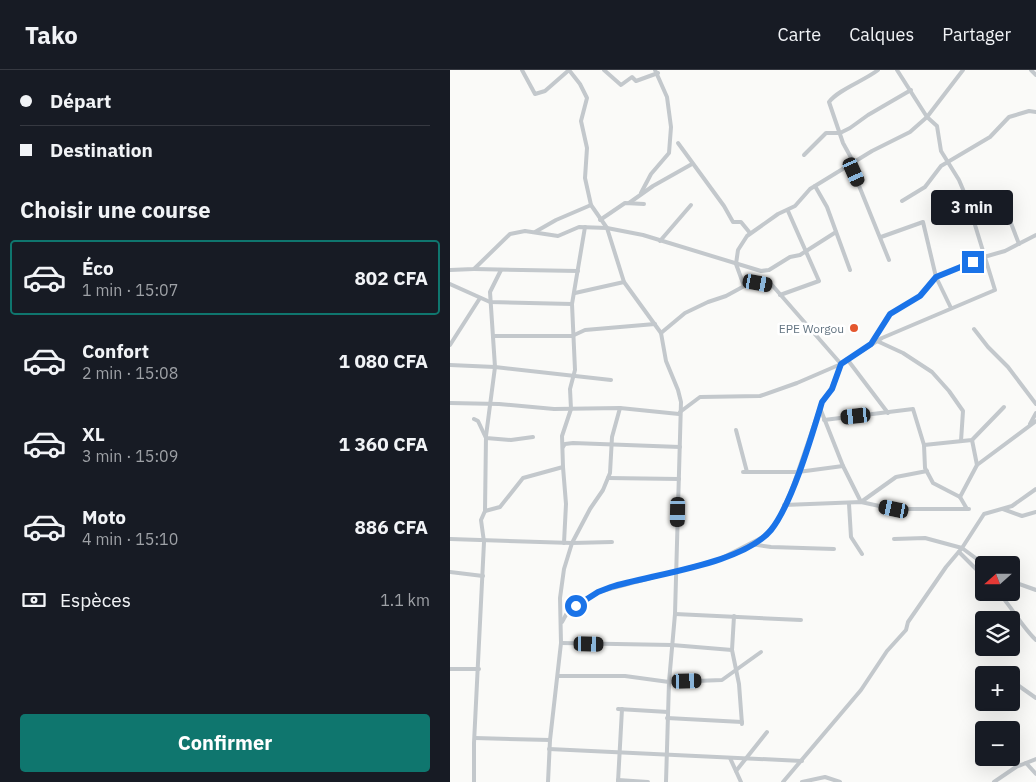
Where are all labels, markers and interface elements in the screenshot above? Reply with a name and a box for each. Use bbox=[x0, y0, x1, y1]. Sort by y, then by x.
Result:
text: Tako bbox=[25, 19, 78, 51]
text: Carte bbox=[778, 23, 821, 46]
text: Calques bbox=[849, 23, 914, 46]
text: Partager bbox=[942, 23, 1011, 46]
text: Départ bbox=[50, 89, 111, 113]
text: Destination bbox=[50, 138, 153, 162]
car bbox=[841, 155, 866, 189]
callout: 3 min bbox=[932, 190, 1014, 224]
text: Choisir une course bbox=[20, 195, 211, 224]
text: 3 min bbox=[951, 197, 993, 217]
route end bbox=[962, 251, 984, 273]
icon: car bbox=[22, 255, 67, 300]
text: Éco bbox=[82, 256, 114, 280]
text: 802 CFA bbox=[354, 266, 428, 290]
car bbox=[741, 273, 774, 293]
text: 1 min · 15:07 bbox=[82, 280, 178, 300]
place label: EPE Worgou bbox=[779, 321, 844, 336]
marker: EPE Worgou bbox=[848, 322, 860, 334]
icon: car bbox=[22, 338, 67, 383]
text: Confort bbox=[82, 339, 149, 363]
text: 1 080 CFA bbox=[339, 349, 428, 373]
text: 2 min · 15:08 bbox=[82, 363, 178, 383]
car bbox=[840, 407, 871, 425]
icon: car bbox=[22, 421, 67, 466]
text: XL bbox=[82, 422, 105, 446]
text: 1 360 CFA bbox=[339, 432, 428, 456]
text: 3 min · 15:09 bbox=[82, 446, 178, 466]
car bbox=[670, 497, 685, 527]
car bbox=[877, 499, 910, 519]
icon: car bbox=[22, 504, 67, 549]
text: Moto bbox=[82, 505, 126, 529]
text: 886 CFA bbox=[354, 515, 428, 539]
text: 4 min · 15:10 bbox=[82, 529, 178, 549]
north arrow bbox=[975, 556, 1020, 601]
map controls bbox=[975, 556, 1020, 766]
icon: cash bbox=[20, 586, 48, 614]
text: Espèces bbox=[60, 588, 131, 612]
text: 1.1 km bbox=[380, 590, 430, 610]
route start bbox=[565, 595, 587, 617]
button: layers bbox=[975, 611, 1020, 656]
car bbox=[573, 636, 604, 652]
button: + bbox=[975, 666, 1020, 711]
car bbox=[671, 673, 702, 689]
button: Confirmer bbox=[20, 714, 430, 772]
button: − bbox=[975, 721, 1020, 766]

